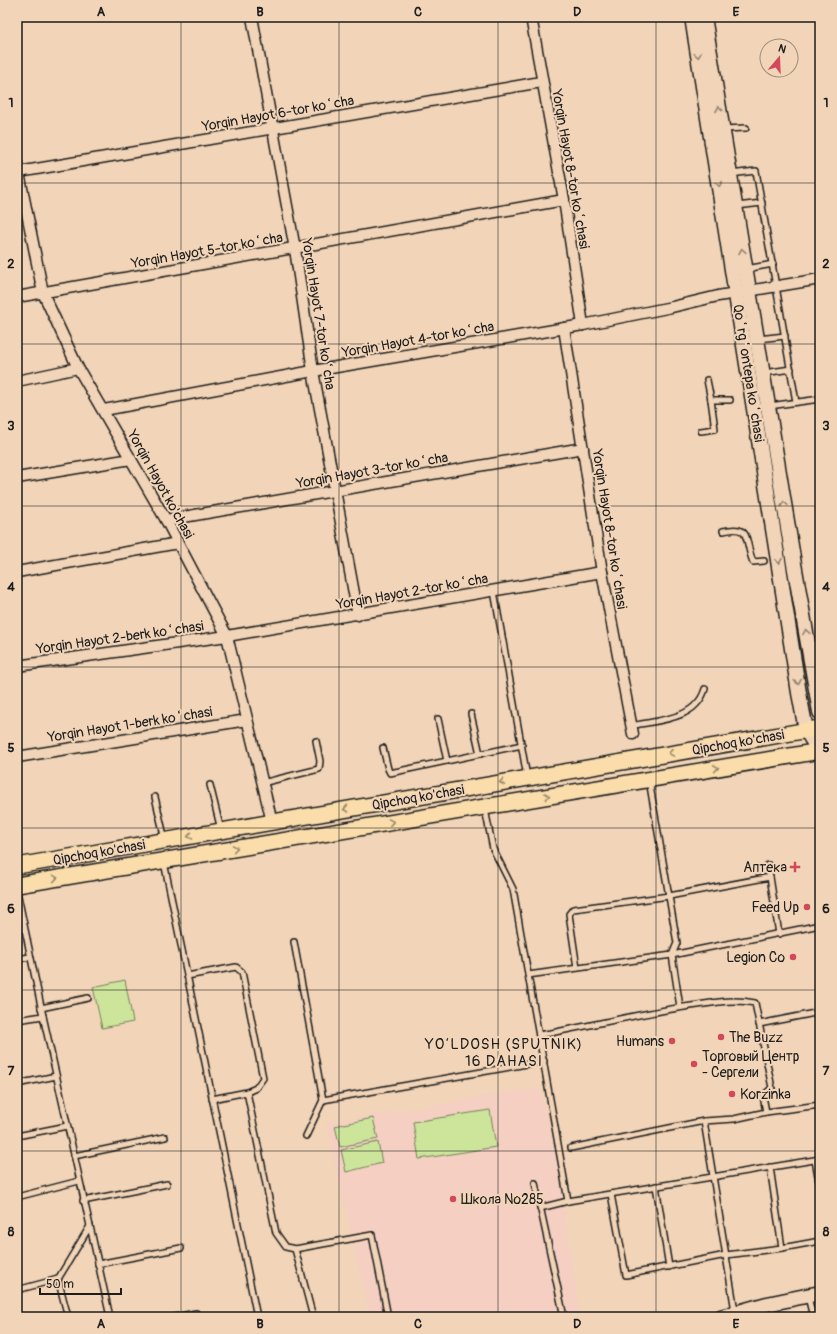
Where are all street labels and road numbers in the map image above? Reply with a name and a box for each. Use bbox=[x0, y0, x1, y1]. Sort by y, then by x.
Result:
street label: Yorqin Hayot 8-tor koʻchasi bbox=[548, 87, 593, 251]
street label: Yorqin Hayot 6-tor koʻcha bbox=[200, 92, 355, 135]
street label: Yorqin Hayot 5-tor koʻcha bbox=[129, 229, 284, 272]
street label: Yorqin Hayot 7-tor koʻcha bbox=[298, 236, 339, 391]
street label: Qoʻrgʻontepa koʻchasi bbox=[729, 303, 768, 444]
street label: Yorqin Hayot 4-tor koʻcha bbox=[340, 318, 495, 361]
street label: Yorqin Hayot ko'chasi bbox=[123, 426, 198, 542]
street label: Yorqin Hayot 8-tor koʻchasi bbox=[588, 447, 631, 611]
street label: Yorqin Hayot 3-tor koʻcha bbox=[294, 449, 449, 492]
street label: Yorqin Hayot 2-tor koʻcha bbox=[334, 570, 489, 613]
street label: Yorqin Hayot 2-berk koʻchasi bbox=[34, 617, 205, 658]
street label: Yorqin Hayot 1-berk koʻchasi bbox=[45, 703, 214, 746]
street label: Qipchoq ko'chasi bbox=[691, 726, 786, 759]
street label: Qipchoq ko'chasi bbox=[371, 781, 466, 814]
street label: Qipchoq ko'chasi bbox=[52, 836, 147, 869]

